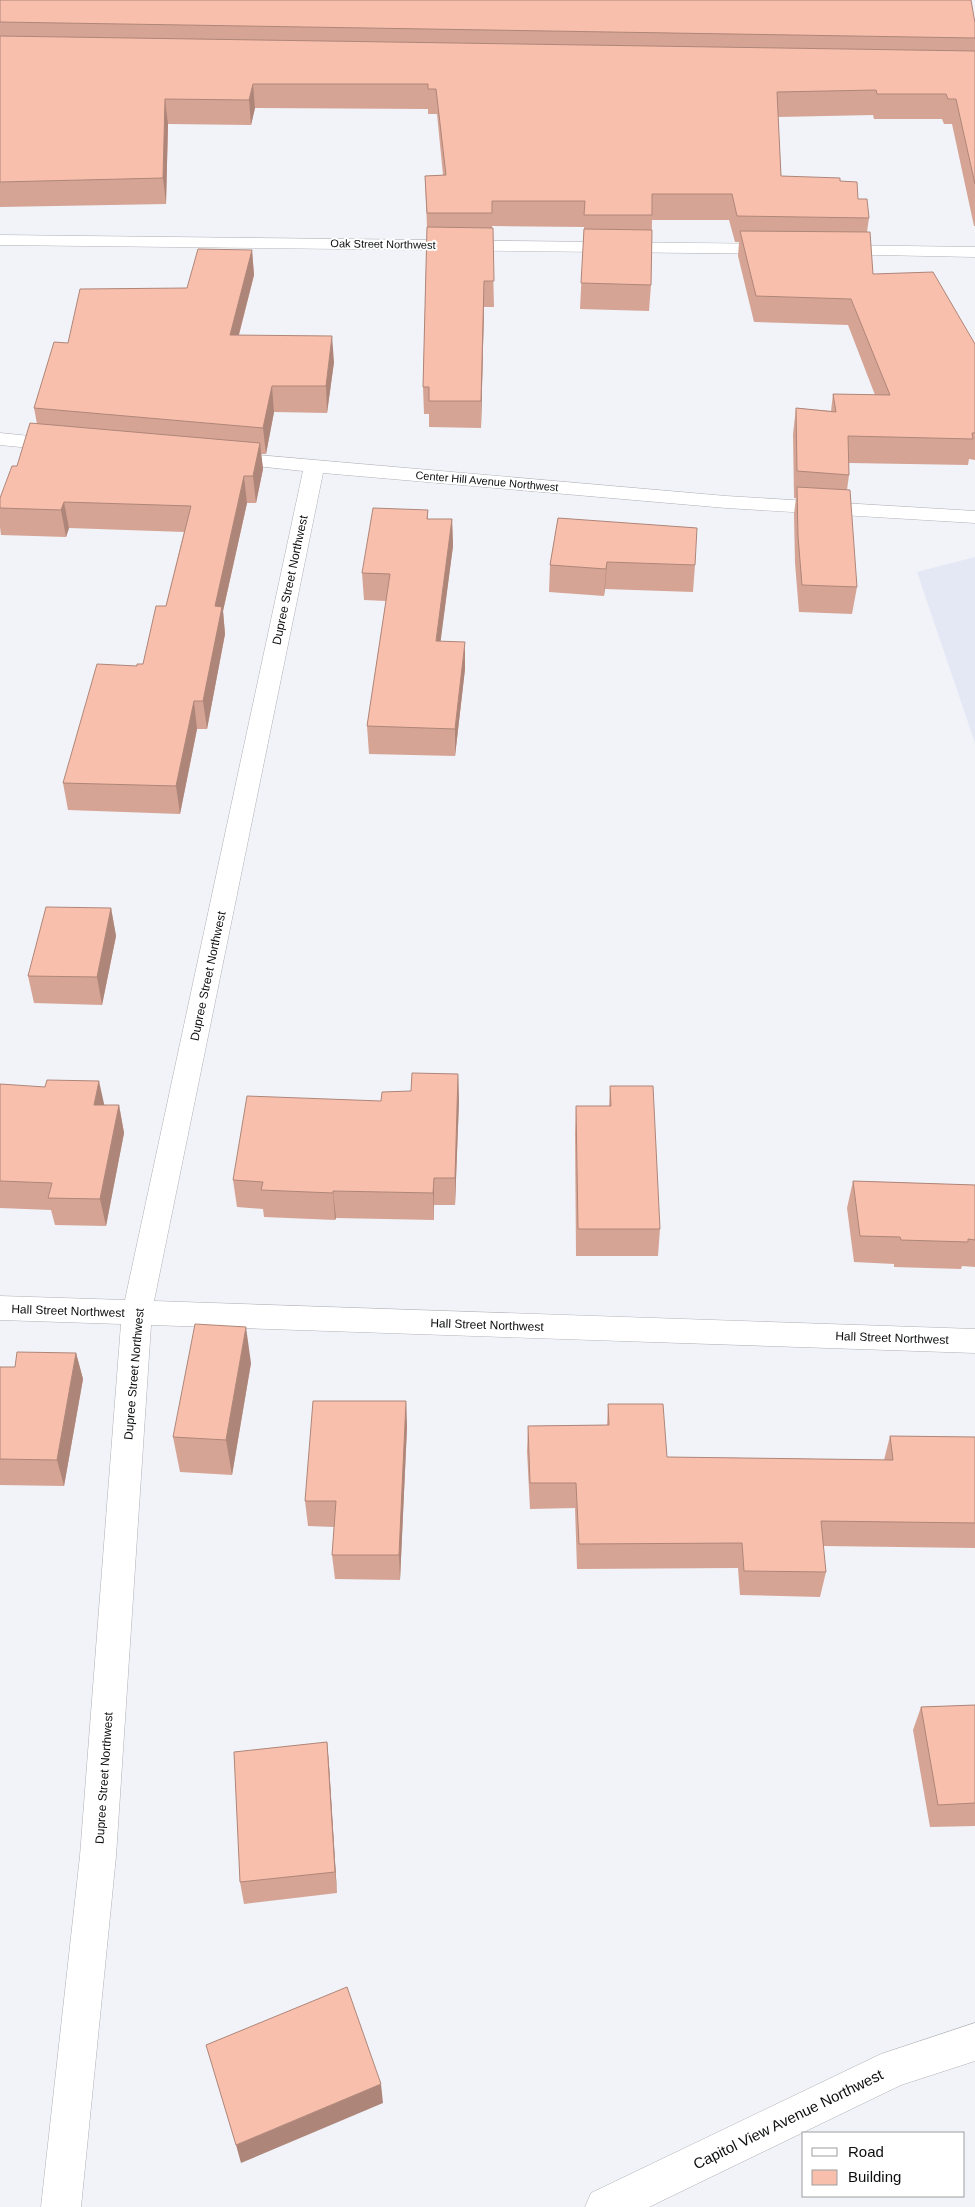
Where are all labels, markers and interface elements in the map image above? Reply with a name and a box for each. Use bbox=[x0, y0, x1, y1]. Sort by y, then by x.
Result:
street label: Oak Street Northwest bbox=[330, 237, 436, 251]
street label: Center Hill Avenue Northwest bbox=[415, 469, 559, 493]
street label: Dupree Street Northwest bbox=[269, 513, 311, 646]
street label: Dupree Street Northwest bbox=[187, 909, 229, 1042]
street label: Hall Street Northwest bbox=[11, 1302, 126, 1320]
street label: Dupree Street Northwest bbox=[121, 1307, 147, 1440]
street label: Hall Street Northwest bbox=[430, 1316, 545, 1334]
street label: Hall Street Northwest bbox=[835, 1329, 950, 1347]
street label: Dupree Street Northwest bbox=[92, 1711, 116, 1844]
street label: Capitol View Avenue Northwest bbox=[690, 2065, 886, 2172]
legend bbox=[802, 2132, 965, 2197]
text: Road bbox=[848, 2143, 884, 2160]
text: Building bbox=[848, 2168, 901, 2185]

